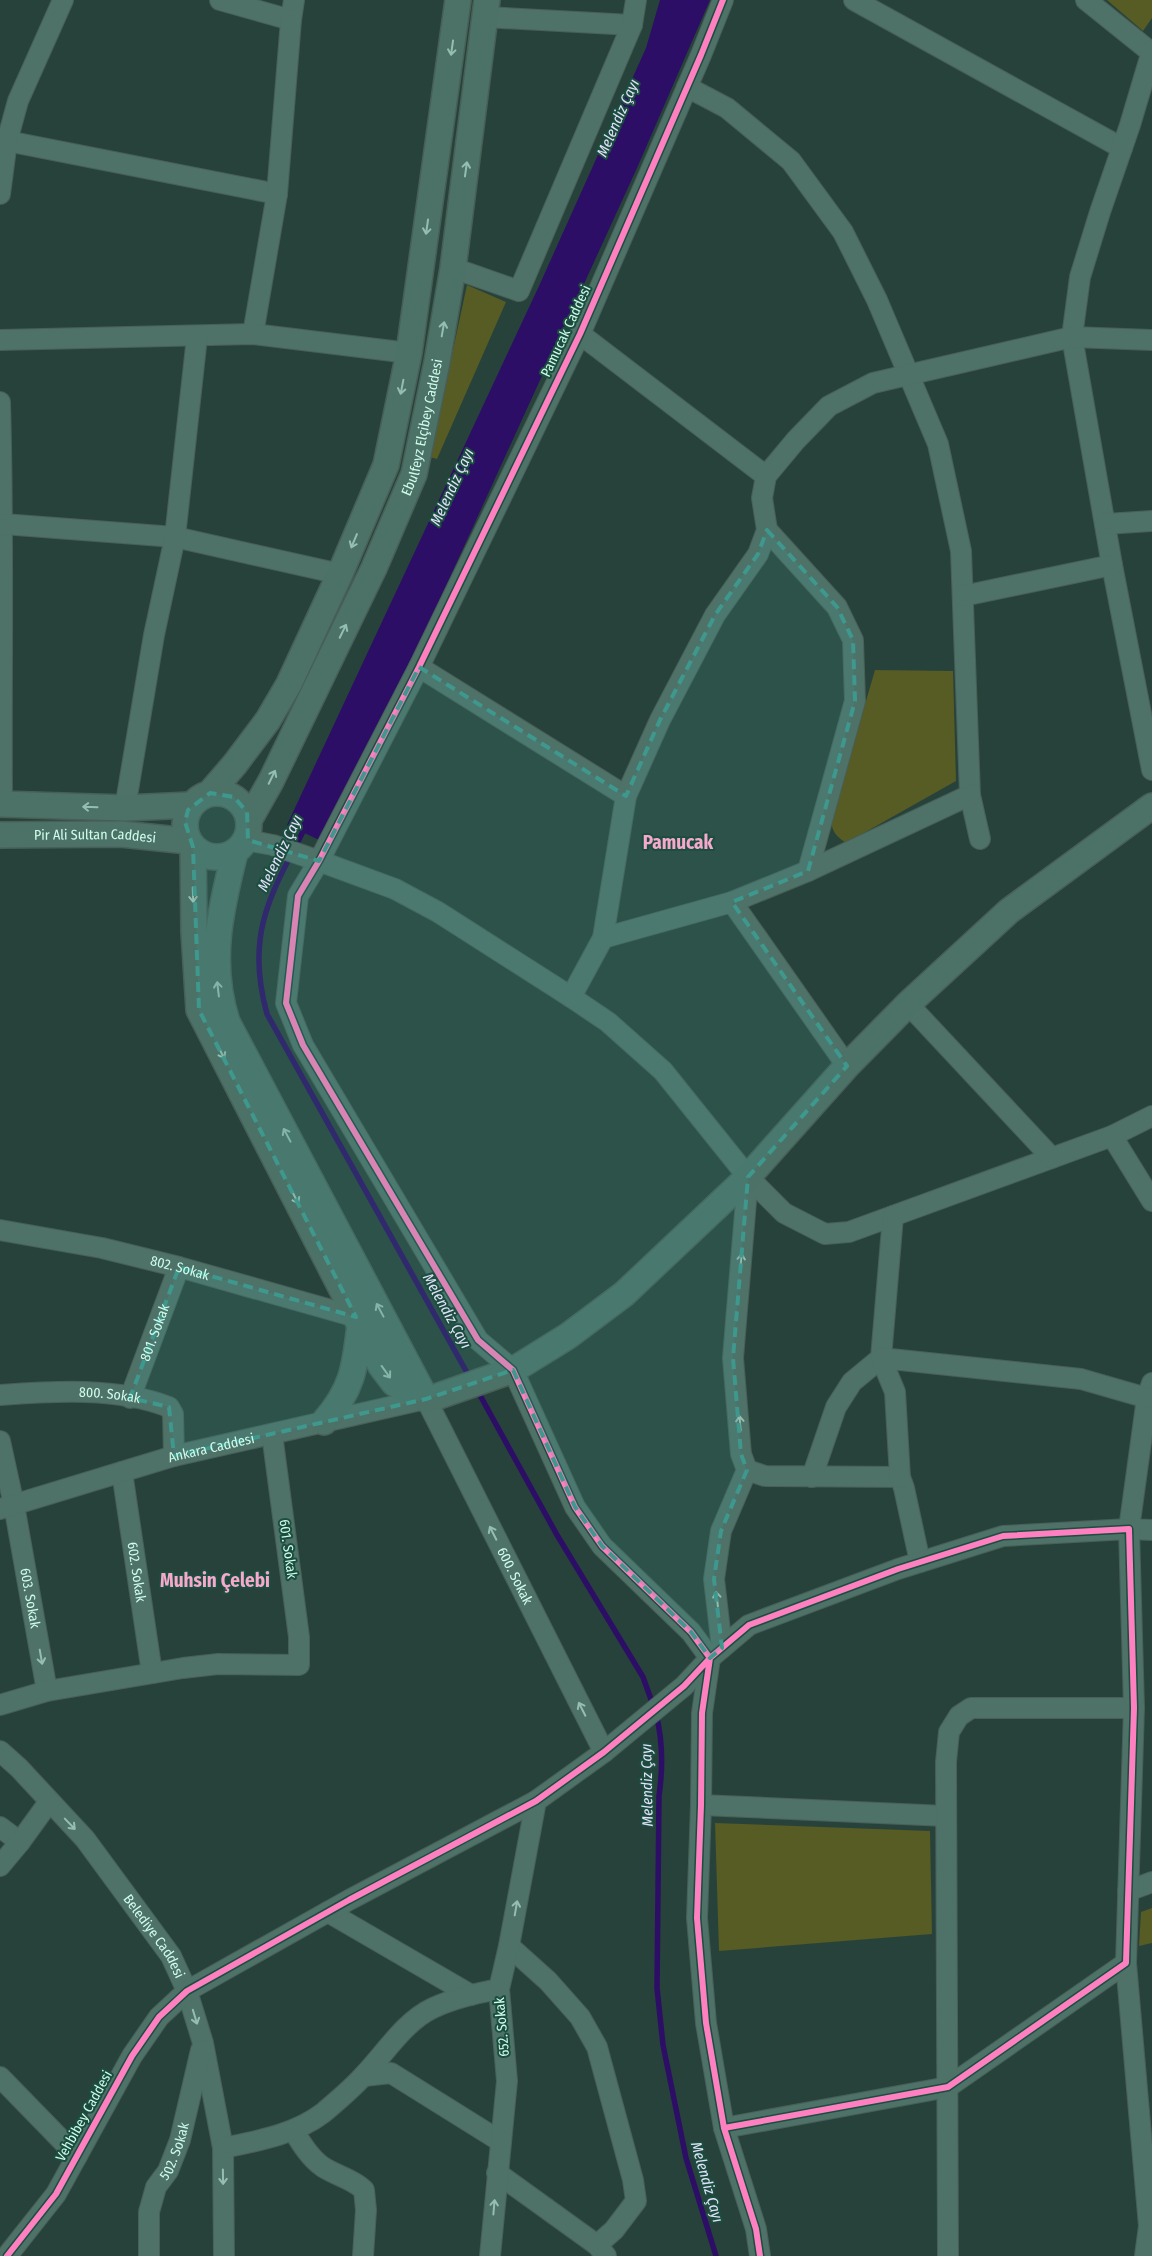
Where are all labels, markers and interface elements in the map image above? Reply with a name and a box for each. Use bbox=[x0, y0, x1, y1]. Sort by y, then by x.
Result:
one-way arrow bbox=[447, 40, 457, 56]
water label: Melendiz Çayı bbox=[593, 76, 643, 160]
one-way arrow bbox=[462, 161, 472, 177]
one-way arrow bbox=[421, 218, 431, 234]
street label: Pamucak Caddesi bbox=[537, 282, 595, 380]
one-way arrow bbox=[438, 322, 448, 338]
street label: Ebulfeyz Elçibey Caddesi bbox=[397, 357, 446, 498]
one-way arrow bbox=[397, 379, 406, 395]
water label: Melendiz Çayı bbox=[426, 445, 478, 528]
one-way arrow bbox=[348, 534, 357, 549]
one-way arrow bbox=[339, 624, 348, 639]
one-way arrow bbox=[267, 770, 277, 785]
one-way arrow bbox=[83, 802, 99, 812]
water label: Melendiz Çayı bbox=[254, 812, 306, 894]
street label: Pir Ali Sultan Caddesi bbox=[34, 825, 157, 846]
district label: Pamucak bbox=[643, 831, 714, 854]
one-way arrow bbox=[188, 887, 197, 903]
one-way arrow bbox=[213, 981, 223, 997]
one-way arrow bbox=[216, 1045, 226, 1060]
one-way arrow bbox=[282, 1128, 291, 1143]
one-way arrow bbox=[291, 1189, 300, 1204]
street label: 802. Sokak bbox=[149, 1252, 212, 1284]
one-way arrow bbox=[737, 1253, 746, 1269]
water label: Melendiz Çayı bbox=[419, 1270, 475, 1352]
street label: 801. Sokak bbox=[136, 1301, 173, 1363]
one-way arrow bbox=[374, 1303, 384, 1317]
one-way arrow bbox=[381, 1365, 391, 1379]
street label: 800. Sokak bbox=[79, 1383, 143, 1407]
one-way arrow bbox=[735, 1415, 744, 1431]
street label: Ankara Caddesi bbox=[166, 1430, 256, 1466]
street label: 601. Sokak bbox=[275, 1518, 301, 1580]
one-way arrow bbox=[488, 1525, 498, 1540]
street label: 602. Sokak bbox=[124, 1541, 150, 1604]
street label: 600. Sokak bbox=[494, 1544, 537, 1608]
street label: 603. Sokak bbox=[17, 1567, 44, 1630]
district label: Muhsin Çelebi bbox=[160, 1569, 270, 1593]
one-way arrow bbox=[712, 1592, 722, 1608]
one-way arrow bbox=[36, 1648, 46, 1664]
one-way arrow bbox=[577, 1702, 586, 1717]
water label: Melendiz Çayı bbox=[637, 1743, 657, 1827]
one-way arrow bbox=[64, 1817, 76, 1830]
street label: Belediye Caddesi bbox=[120, 1891, 188, 1981]
one-way arrow bbox=[512, 1900, 522, 1916]
street label: 652. Sokak bbox=[491, 1996, 513, 2057]
one-way arrow bbox=[190, 2009, 200, 2025]
street label: Vehbibey Caddesi bbox=[52, 2068, 116, 2164]
street label: 502. Sokak bbox=[156, 2120, 192, 2183]
water label: Melendiz Çayı bbox=[687, 2140, 727, 2225]
one-way arrow bbox=[218, 2168, 228, 2184]
one-way arrow bbox=[489, 2200, 499, 2216]

